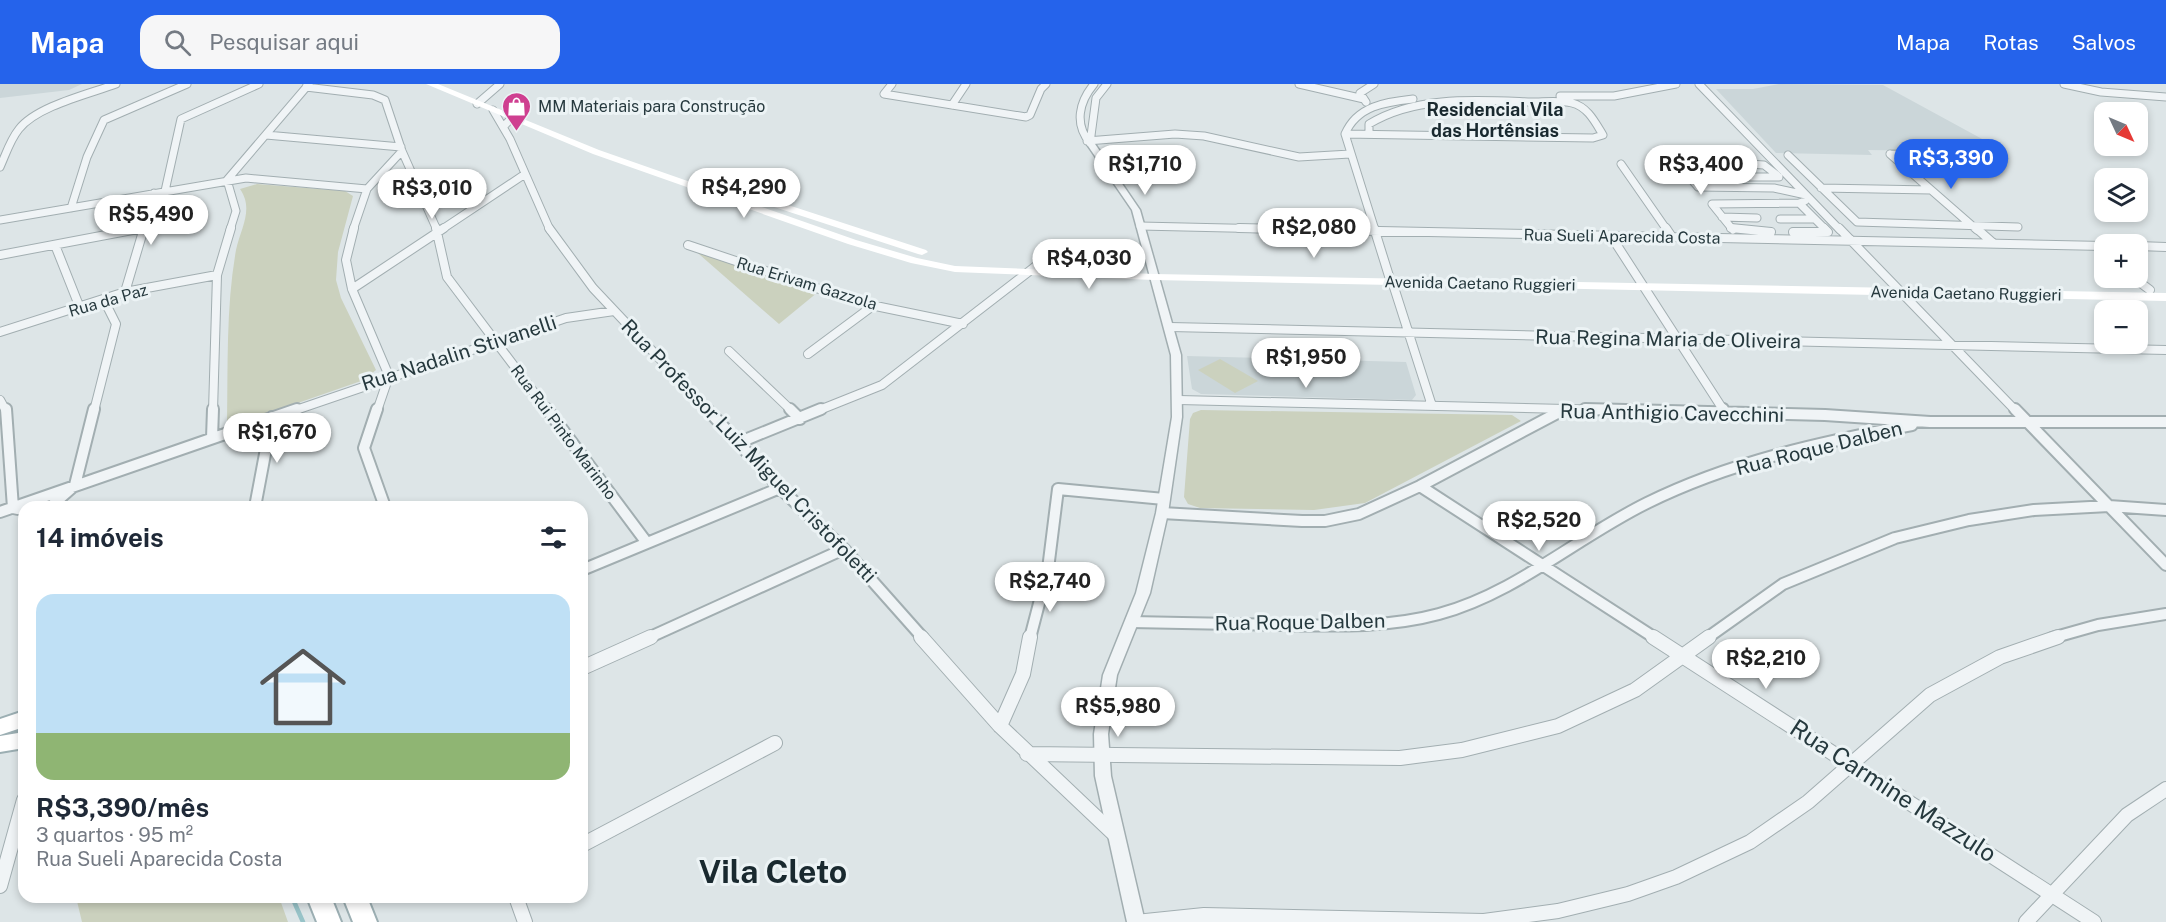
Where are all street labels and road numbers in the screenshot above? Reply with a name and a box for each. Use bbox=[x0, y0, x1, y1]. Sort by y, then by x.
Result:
street label: Rua Sueli Aparecida Costa bbox=[1523, 225, 1721, 248]
street label: Rua Erivam Gazzola bbox=[734, 253, 879, 314]
street label: Avenida Caetano Ruggieri bbox=[1384, 272, 1576, 295]
street label: Rua da Paz bbox=[66, 280, 150, 321]
street label: Avenida Caetano Ruggieri bbox=[1870, 282, 2062, 305]
street label: Rua Nadalin Stivanelli bbox=[358, 310, 560, 396]
street label: Rua Professor Luiz Miguel Cristofoletti bbox=[616, 314, 882, 588]
street label: Rua Regina Maria de Oliveira bbox=[1535, 325, 1801, 353]
street label: Rua Rui Pinto Marinho bbox=[507, 361, 620, 503]
street label: Rua Anthigio Cavecchini bbox=[1560, 399, 1784, 427]
street label: Rua Roque Dalben bbox=[1733, 416, 1905, 480]
street label: Rua Roque Dalben bbox=[1214, 609, 1386, 635]
street label: Rua Carmine Mazzulo bbox=[1785, 713, 2002, 867]

